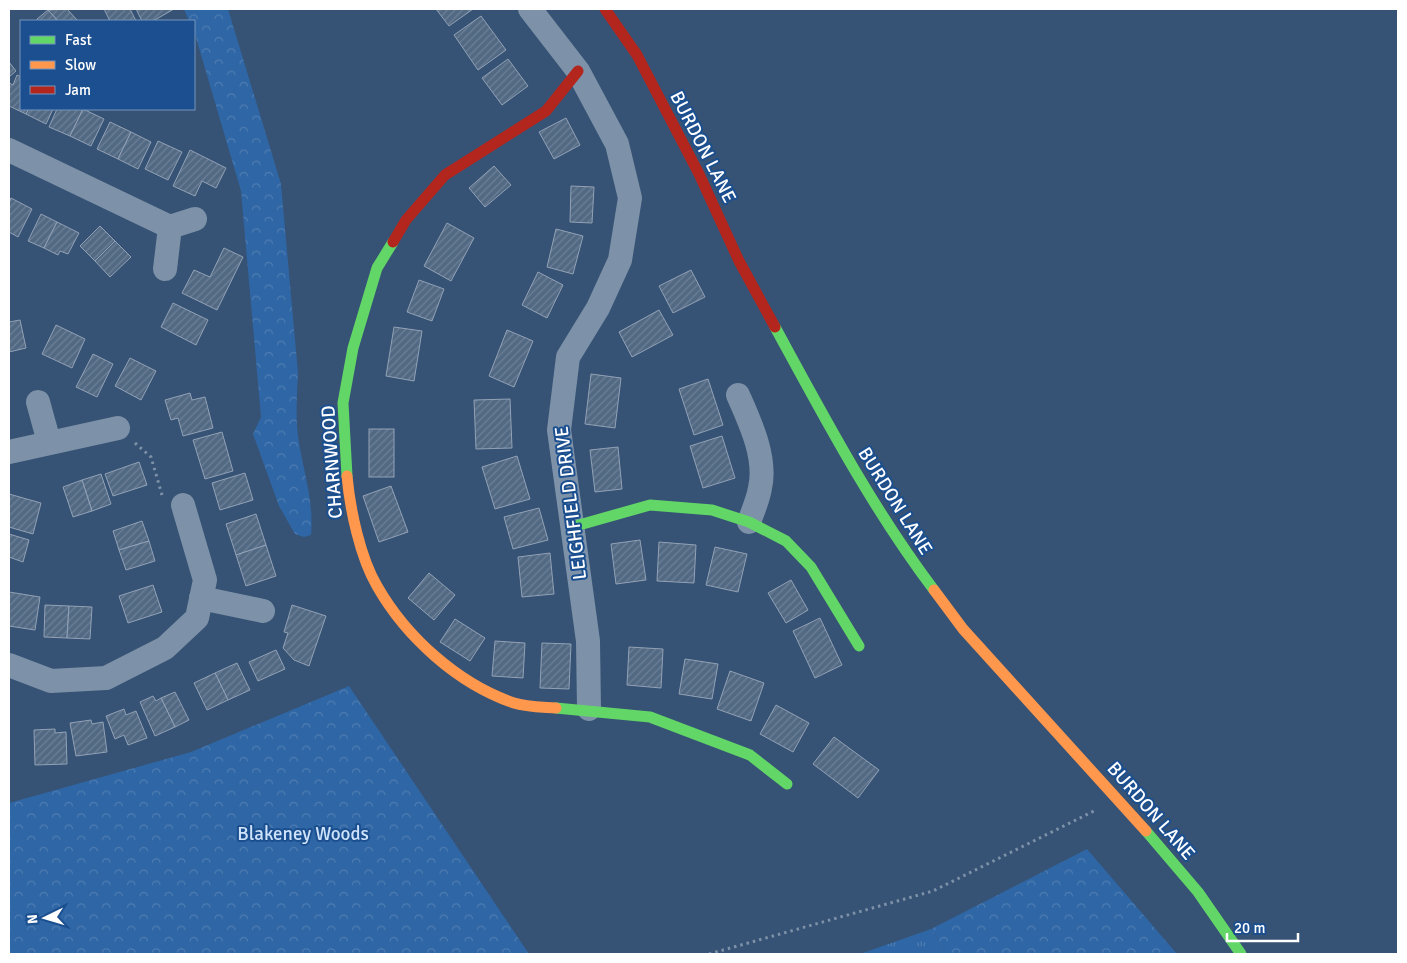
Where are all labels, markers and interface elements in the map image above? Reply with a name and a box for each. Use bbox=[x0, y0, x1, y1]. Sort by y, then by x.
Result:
legend bbox=[20, 20, 195, 110]
text: Fast bbox=[65, 31, 92, 49]
text: Slow bbox=[65, 56, 96, 74]
text: Jam bbox=[65, 81, 91, 99]
street label: BURDON LANE bbox=[664, 87, 742, 207]
street label: CHARNWOOD bbox=[316, 405, 348, 519]
street label: LEIGHFIELD DRIVE bbox=[550, 425, 592, 581]
street label: BURDON LANE bbox=[852, 443, 938, 559]
street label: BURDON LANE bbox=[1102, 757, 1200, 865]
park label: Blakeney Woods bbox=[237, 822, 369, 846]
north arrow bbox=[20, 893, 70, 943]
scale bar bbox=[1227, 910, 1298, 942]
text: N bbox=[24, 913, 41, 925]
text: 20 m bbox=[1234, 919, 1265, 937]

